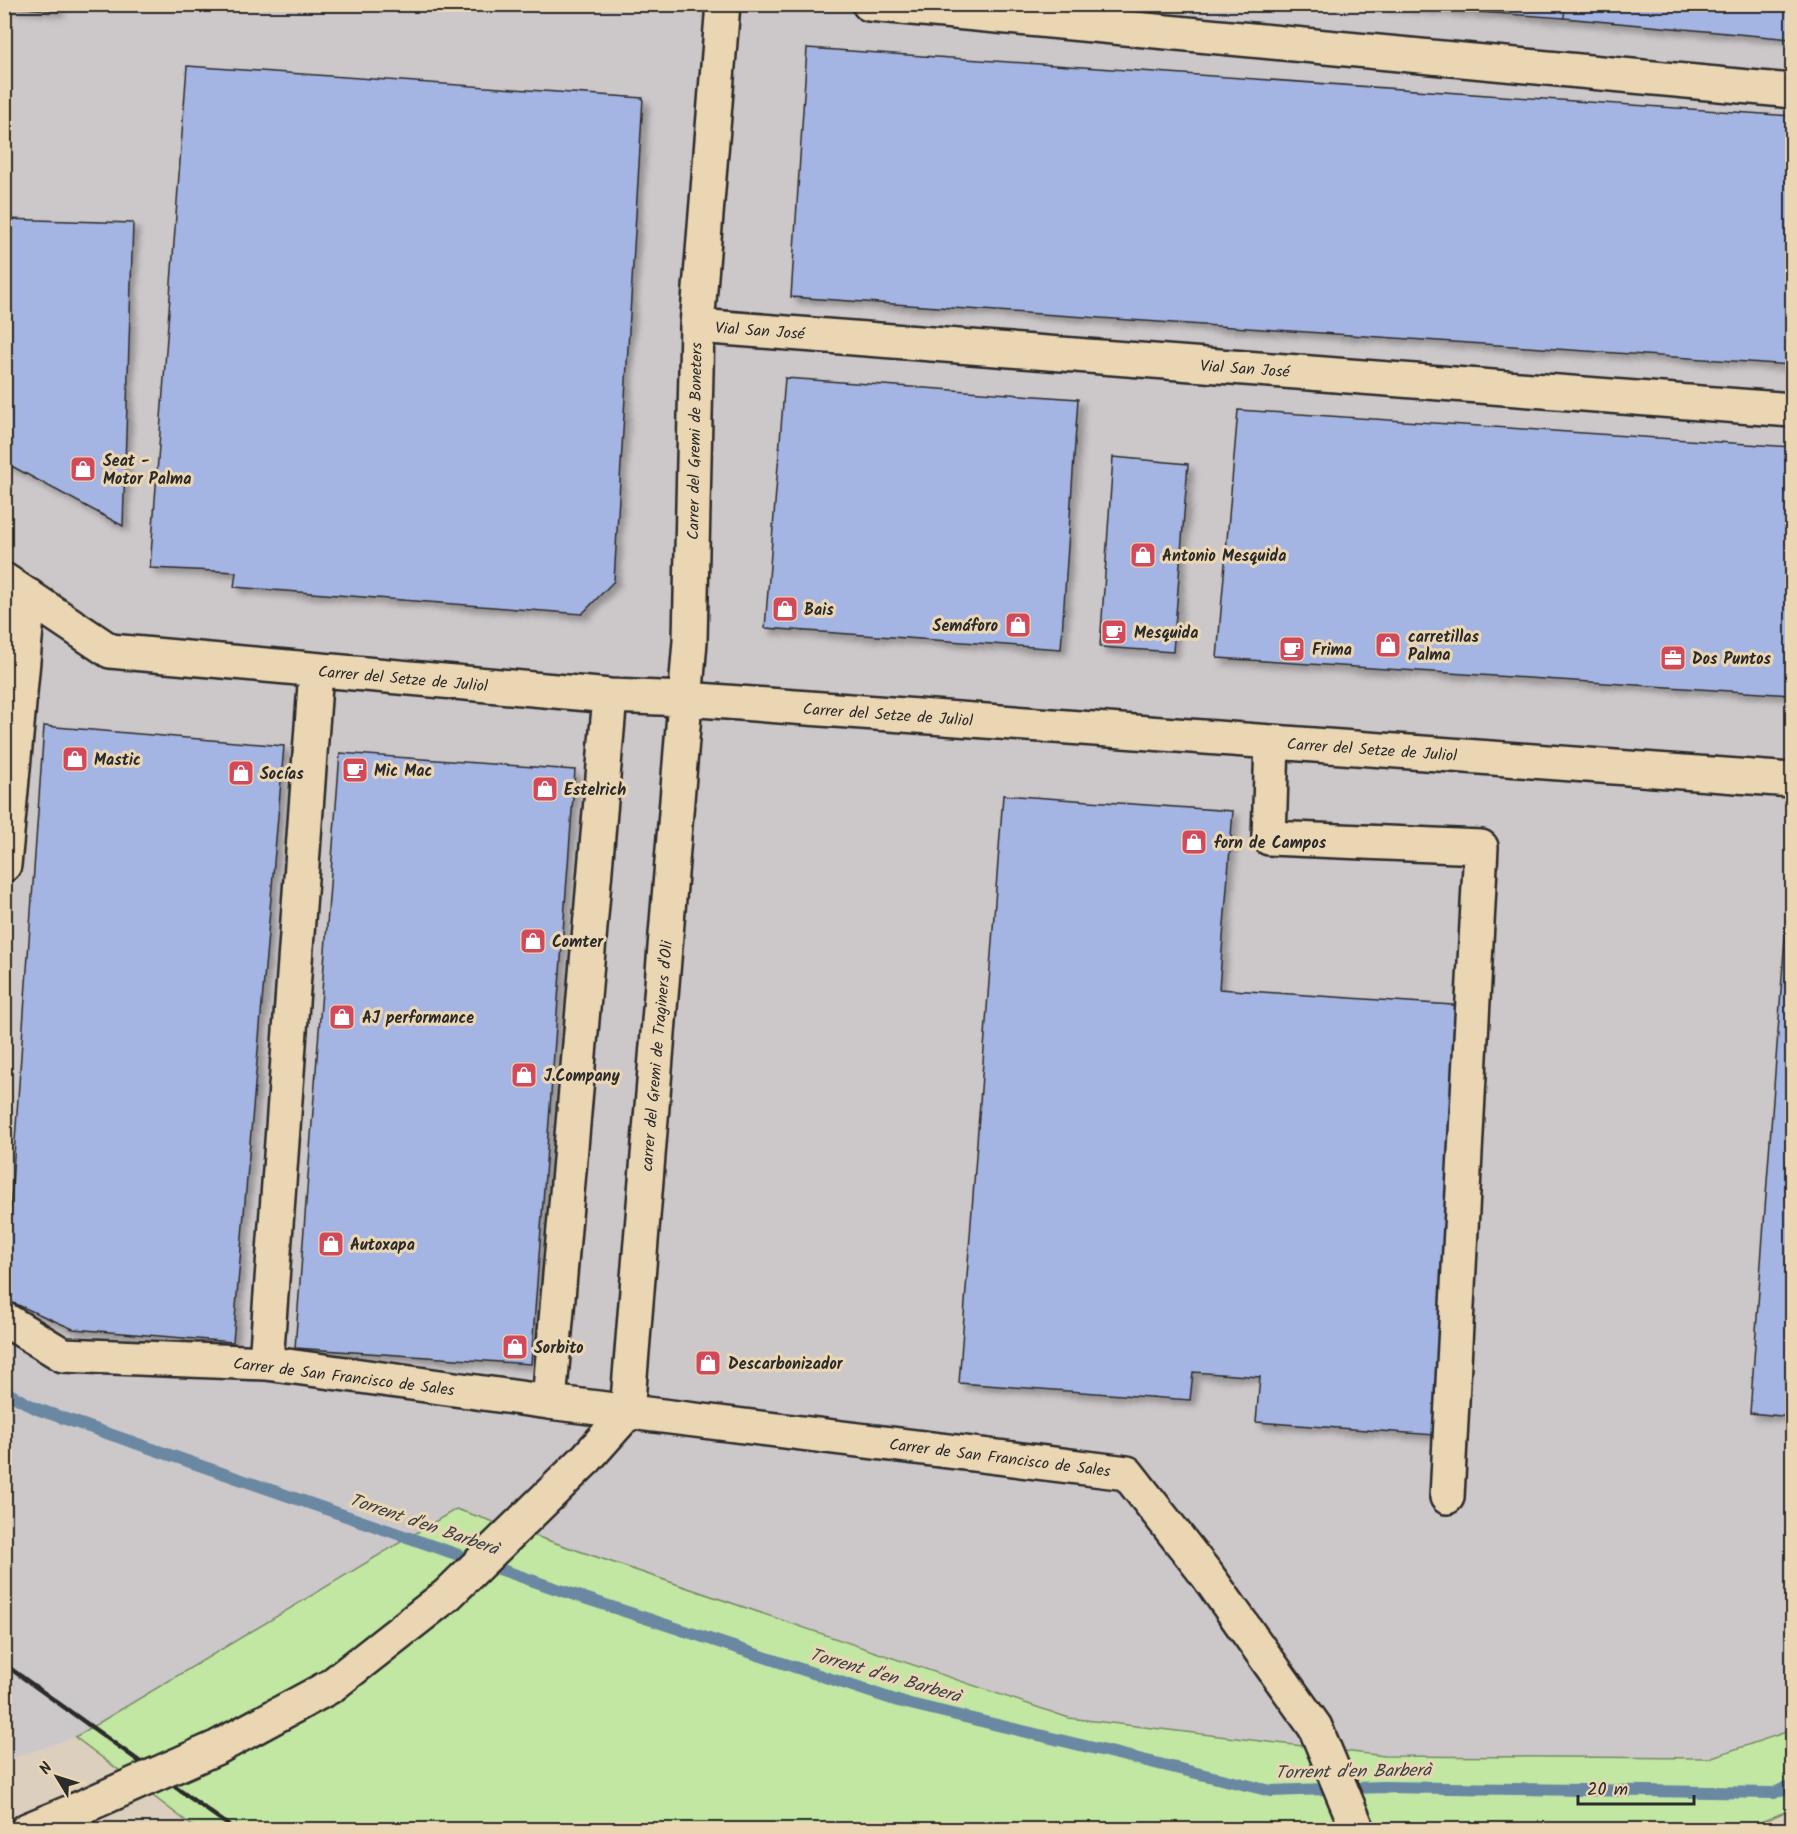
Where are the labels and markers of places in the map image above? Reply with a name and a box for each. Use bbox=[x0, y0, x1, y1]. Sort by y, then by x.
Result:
place label: Seat - Motor Palma bbox=[103, 449, 191, 492]
shop icon: Seat - Motor Palma bbox=[68, 454, 98, 484]
shop icon: Antonio Mesquida bbox=[1128, 540, 1158, 570]
place label: Antonio Mesquida bbox=[1162, 544, 1286, 569]
shop icon: Bais bbox=[770, 594, 800, 624]
place label: Bais bbox=[804, 598, 834, 623]
shop icon: Semáforo bbox=[1003, 610, 1033, 640]
place label: Semáforo bbox=[933, 614, 998, 639]
cafe icon: Mesquida bbox=[1099, 617, 1129, 647]
place label: Mesquida bbox=[1134, 621, 1198, 646]
place label: carretillas Palma bbox=[1408, 625, 1479, 668]
shop icon: carretillas Palma bbox=[1373, 630, 1403, 660]
cafe icon: Frima bbox=[1277, 634, 1307, 664]
place label: Frima bbox=[1312, 638, 1352, 663]
office icon: Dos Puntos bbox=[1658, 643, 1688, 673]
place label: Dos Puntos bbox=[1692, 647, 1772, 672]
shop icon: Mastic bbox=[60, 744, 90, 774]
place label: Mastic bbox=[94, 748, 141, 773]
cafe icon: Mic Mac bbox=[340, 755, 370, 785]
shop icon: Socías bbox=[226, 758, 256, 788]
place label: Mic Mac bbox=[374, 759, 432, 784]
place label: Socías bbox=[260, 762, 304, 787]
shop icon: Estelrich bbox=[530, 774, 560, 804]
place label: Estelrich bbox=[564, 778, 626, 803]
shop icon: forn de Campos bbox=[1179, 827, 1209, 857]
place label: forn de Campos bbox=[1214, 831, 1327, 856]
shop icon: Comter bbox=[518, 926, 548, 956]
place label: Comter bbox=[552, 930, 604, 955]
shop icon: AJ performance bbox=[327, 1002, 357, 1032]
place label: AJ performance bbox=[362, 1006, 474, 1031]
shop icon: J.Company bbox=[509, 1060, 539, 1090]
place label: J.Company bbox=[544, 1064, 620, 1089]
shop icon: Autoxapa bbox=[316, 1229, 346, 1259]
place label: Autoxapa bbox=[350, 1233, 415, 1258]
shop icon: Sorbito bbox=[500, 1332, 530, 1362]
place label: Sorbito bbox=[534, 1336, 584, 1361]
shop icon: Descarbonizador bbox=[693, 1348, 723, 1378]
place label: Descarbonizador bbox=[728, 1352, 844, 1377]

